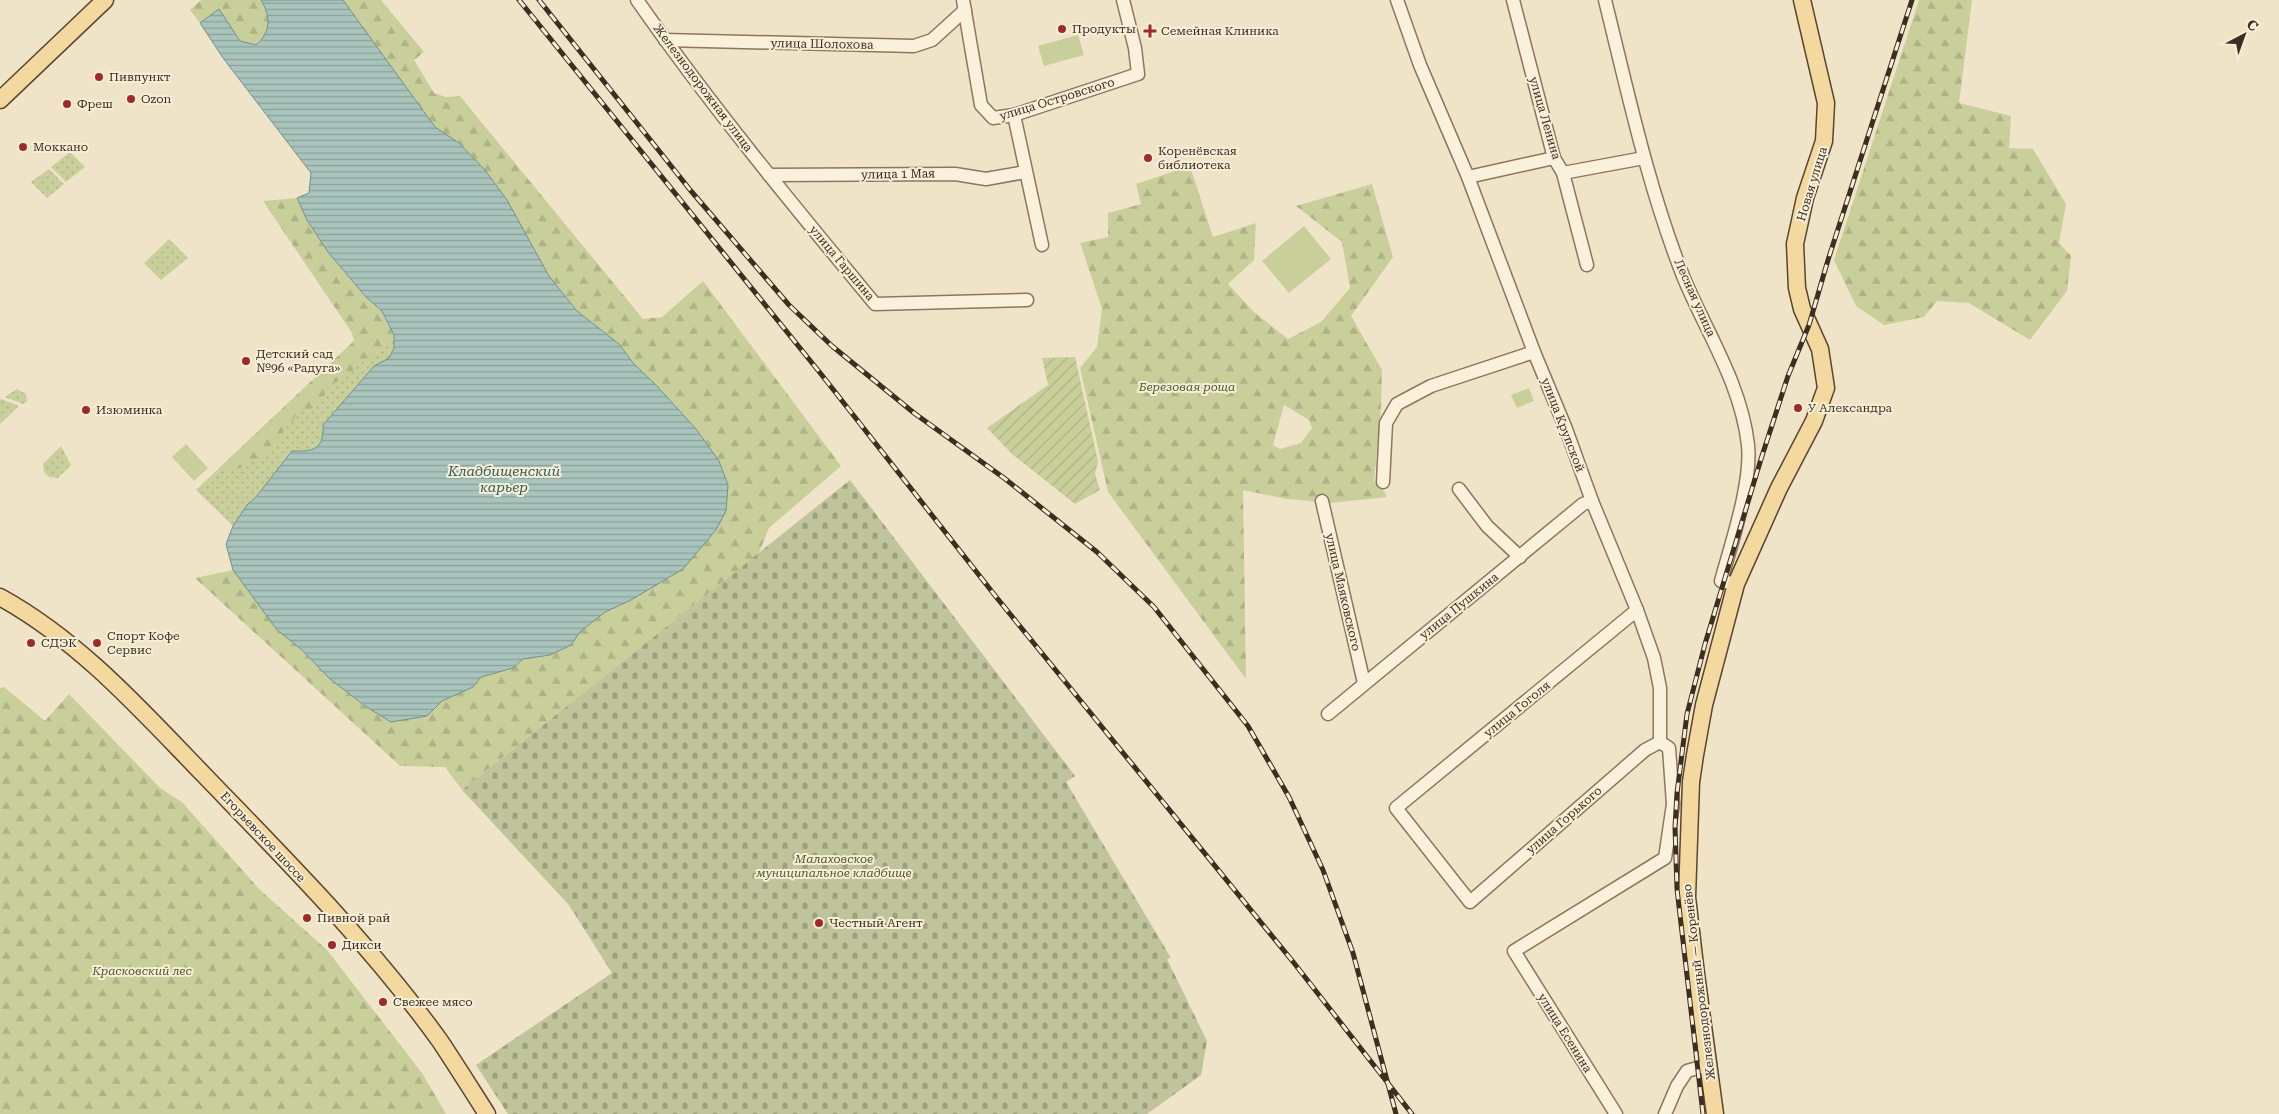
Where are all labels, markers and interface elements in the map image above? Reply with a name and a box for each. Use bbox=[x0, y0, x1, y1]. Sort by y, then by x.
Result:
north arrow bbox=[2219, 10, 2269, 60]
text: С bbox=[2244, 16, 2262, 35]
street label: Железнодорожная улица bbox=[650, 21, 756, 155]
place label: Продукты bbox=[1072, 22, 1136, 36]
marker: Продукты bbox=[1056, 23, 1068, 35]
marker: Семейная Клиника bbox=[1143, 24, 1157, 38]
place label: Семейная Клиника bbox=[1161, 24, 1279, 38]
street label: улица Шолохова bbox=[770, 36, 874, 52]
place label: Пивпункт bbox=[109, 70, 171, 84]
marker: Пивпункт bbox=[93, 71, 105, 83]
street label: улица Островского bbox=[998, 75, 1116, 123]
street label: улица Ленина bbox=[1526, 75, 1564, 162]
place label: Ozon bbox=[141, 92, 172, 106]
marker: Ozon bbox=[125, 93, 137, 105]
place label: Фреш bbox=[77, 97, 113, 111]
marker: Фреш bbox=[61, 98, 73, 110]
place label: Моккано bbox=[33, 140, 88, 154]
marker: Моккано bbox=[17, 141, 29, 153]
place label: Коренёвская библиотека bbox=[1158, 144, 1237, 172]
street label: Новая улица bbox=[1794, 145, 1830, 223]
marker: Коренёвская библиотека bbox=[1142, 152, 1154, 164]
street label: улица 1 Мая bbox=[861, 166, 935, 182]
street label: улица Гаршина bbox=[807, 223, 878, 304]
street label: Лесная улица bbox=[1672, 257, 1719, 339]
place label: Детский сад №96 «Радуга» bbox=[256, 347, 340, 375]
marker: Детский сад №96 «Радуга» bbox=[240, 355, 252, 367]
street label: улица Крупской bbox=[1539, 376, 1587, 474]
park label: Березовая роща bbox=[1138, 380, 1235, 394]
place label: У Александра bbox=[1808, 401, 1893, 415]
marker: У Александра bbox=[1792, 402, 1804, 414]
place label: Изюминка bbox=[96, 403, 163, 417]
marker: Изюминка bbox=[80, 404, 92, 416]
water label: Кладбищенский карьер bbox=[447, 463, 560, 495]
street label: улица Маяковского bbox=[1323, 532, 1363, 652]
street label: улица Пушкина bbox=[1417, 570, 1502, 642]
place label: Спорт Кофе Сервис bbox=[107, 629, 180, 657]
place label: СДЭК bbox=[41, 636, 77, 650]
marker: СДЭК bbox=[25, 637, 37, 649]
marker: Спорт Кофе Сервис bbox=[91, 637, 103, 649]
street label: улица Гоголя bbox=[1481, 678, 1553, 740]
street label: улица Горького bbox=[1523, 783, 1605, 857]
street label: Егорьевское шоссе bbox=[218, 789, 309, 885]
park label: Малаховское муниципальное кладбище bbox=[755, 852, 912, 880]
street label: Железнодорожный — Коренёво bbox=[1680, 883, 1718, 1081]
place label: Пивной рай bbox=[317, 911, 390, 925]
marker: Пивной рай bbox=[301, 912, 313, 924]
place label: Честный Агент bbox=[829, 916, 923, 930]
marker: Честный Агент bbox=[813, 917, 825, 929]
place label: Дикси bbox=[342, 938, 382, 952]
marker: Дикси bbox=[326, 939, 338, 951]
park label: Красковский лес bbox=[91, 964, 192, 978]
street label: улица Есенина bbox=[1535, 991, 1595, 1076]
place label: Свежее мясо bbox=[393, 995, 473, 1009]
marker: Свежее мясо bbox=[377, 996, 389, 1008]

